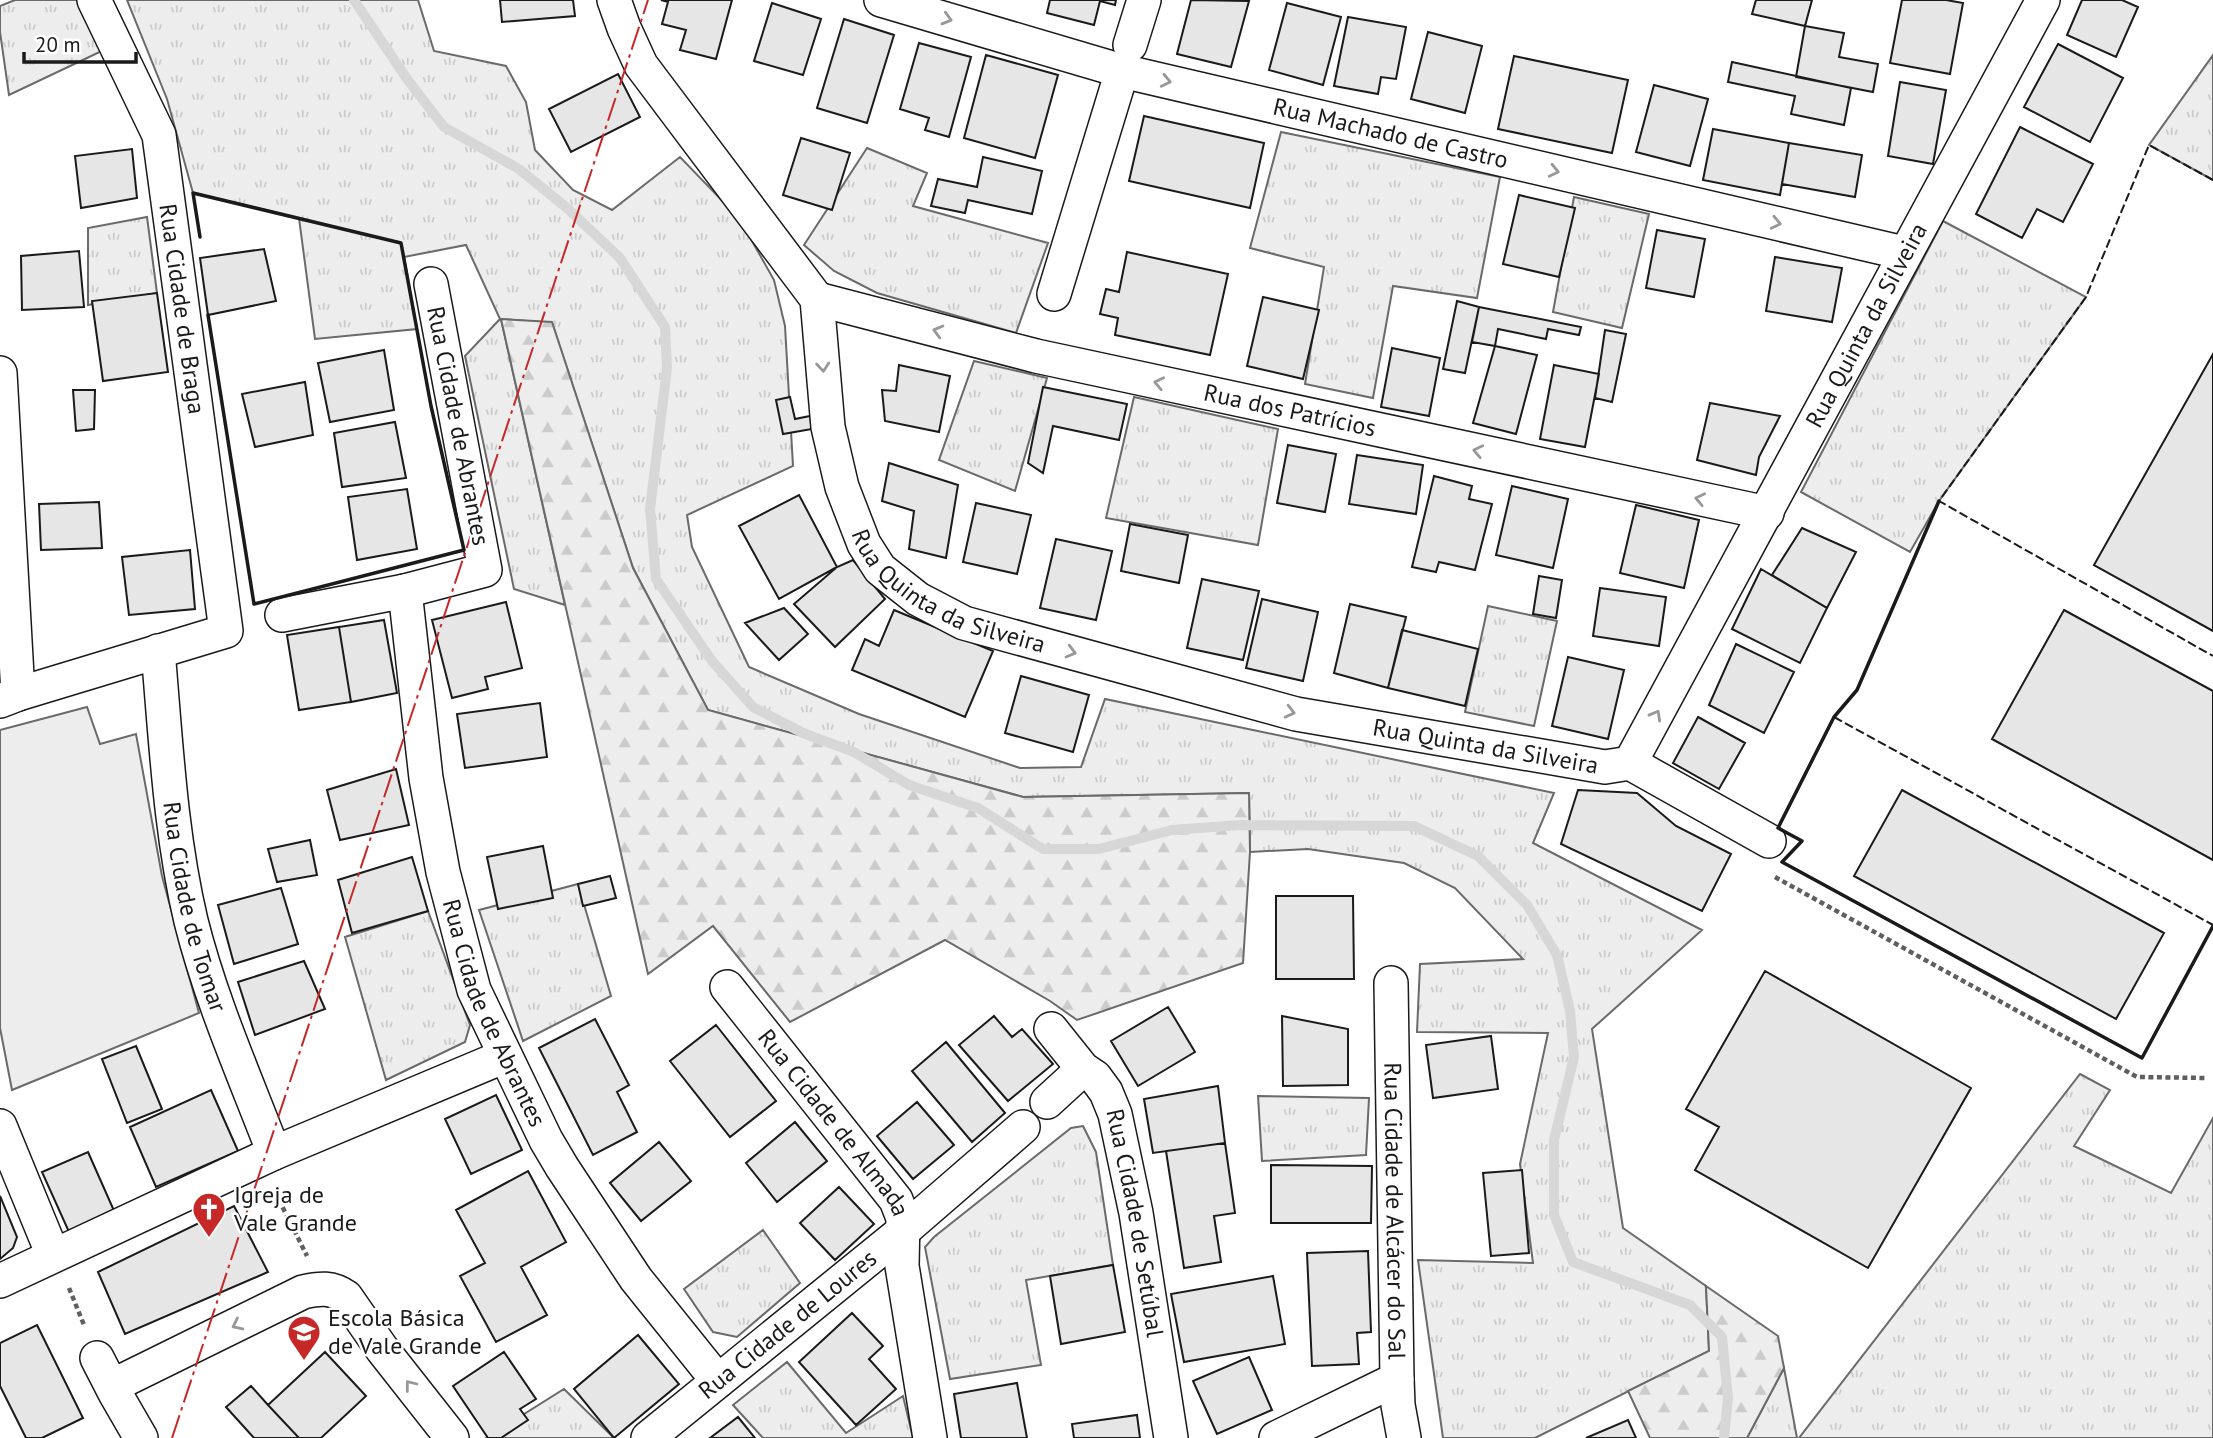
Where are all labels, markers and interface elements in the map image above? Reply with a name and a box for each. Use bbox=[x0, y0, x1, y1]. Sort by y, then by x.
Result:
one-way arrow bbox=[940, 11, 952, 26]
scale bar bbox=[24, 21, 136, 65]
text: 20 m bbox=[35, 31, 81, 58]
one-way arrow bbox=[1160, 73, 1172, 87]
street label: Rua Machado de Castro bbox=[1270, 91, 1511, 175]
one-way arrow bbox=[1548, 163, 1560, 178]
street label: Rua Cidade de Braga bbox=[152, 202, 213, 416]
one-way arrow bbox=[1770, 215, 1782, 229]
street label: Rua Quinta da Silveira bbox=[1798, 217, 1934, 433]
street label: Rua Cidade de Abrantes bbox=[420, 304, 497, 548]
one-way arrow bbox=[932, 325, 944, 339]
one-way arrow bbox=[815, 362, 830, 373]
one-way arrow bbox=[1153, 376, 1165, 391]
street label: Rua dos Patrícios bbox=[1201, 377, 1379, 444]
one-way arrow bbox=[1472, 445, 1484, 460]
one-way arrow bbox=[1694, 493, 1706, 507]
street label: Rua Quinta da Silveira bbox=[845, 525, 1049, 660]
one-way arrow bbox=[1065, 644, 1077, 658]
one-way arrow bbox=[1284, 704, 1296, 718]
one-way arrow bbox=[1648, 710, 1661, 723]
street label: Rua Quinta da Silveira bbox=[1371, 711, 1601, 781]
street label: Rua Cidade de Tomar bbox=[156, 800, 234, 1016]
street label: Rua Cidade de Abrantes bbox=[436, 896, 553, 1132]
street label: Rua Cidade de Almada bbox=[751, 1023, 917, 1220]
street label: Rua Cidade de Alcácer do Sal bbox=[1377, 1062, 1413, 1360]
street label: Rua Cidade de Setúbal bbox=[1099, 1106, 1171, 1339]
place label: Igreja de Vale Grande bbox=[233, 1179, 357, 1238]
church icon: Igreja de Vale Grande bbox=[190, 1190, 228, 1239]
street label: Rua Cidade de Loures bbox=[692, 1243, 883, 1406]
place label: Escola Básica de Vale Grande bbox=[328, 1302, 482, 1361]
school or university icon: Escola Básica de Vale Grande bbox=[285, 1313, 323, 1362]
one-way arrow bbox=[232, 1316, 244, 1330]
one-way arrow bbox=[405, 1380, 418, 1392]

